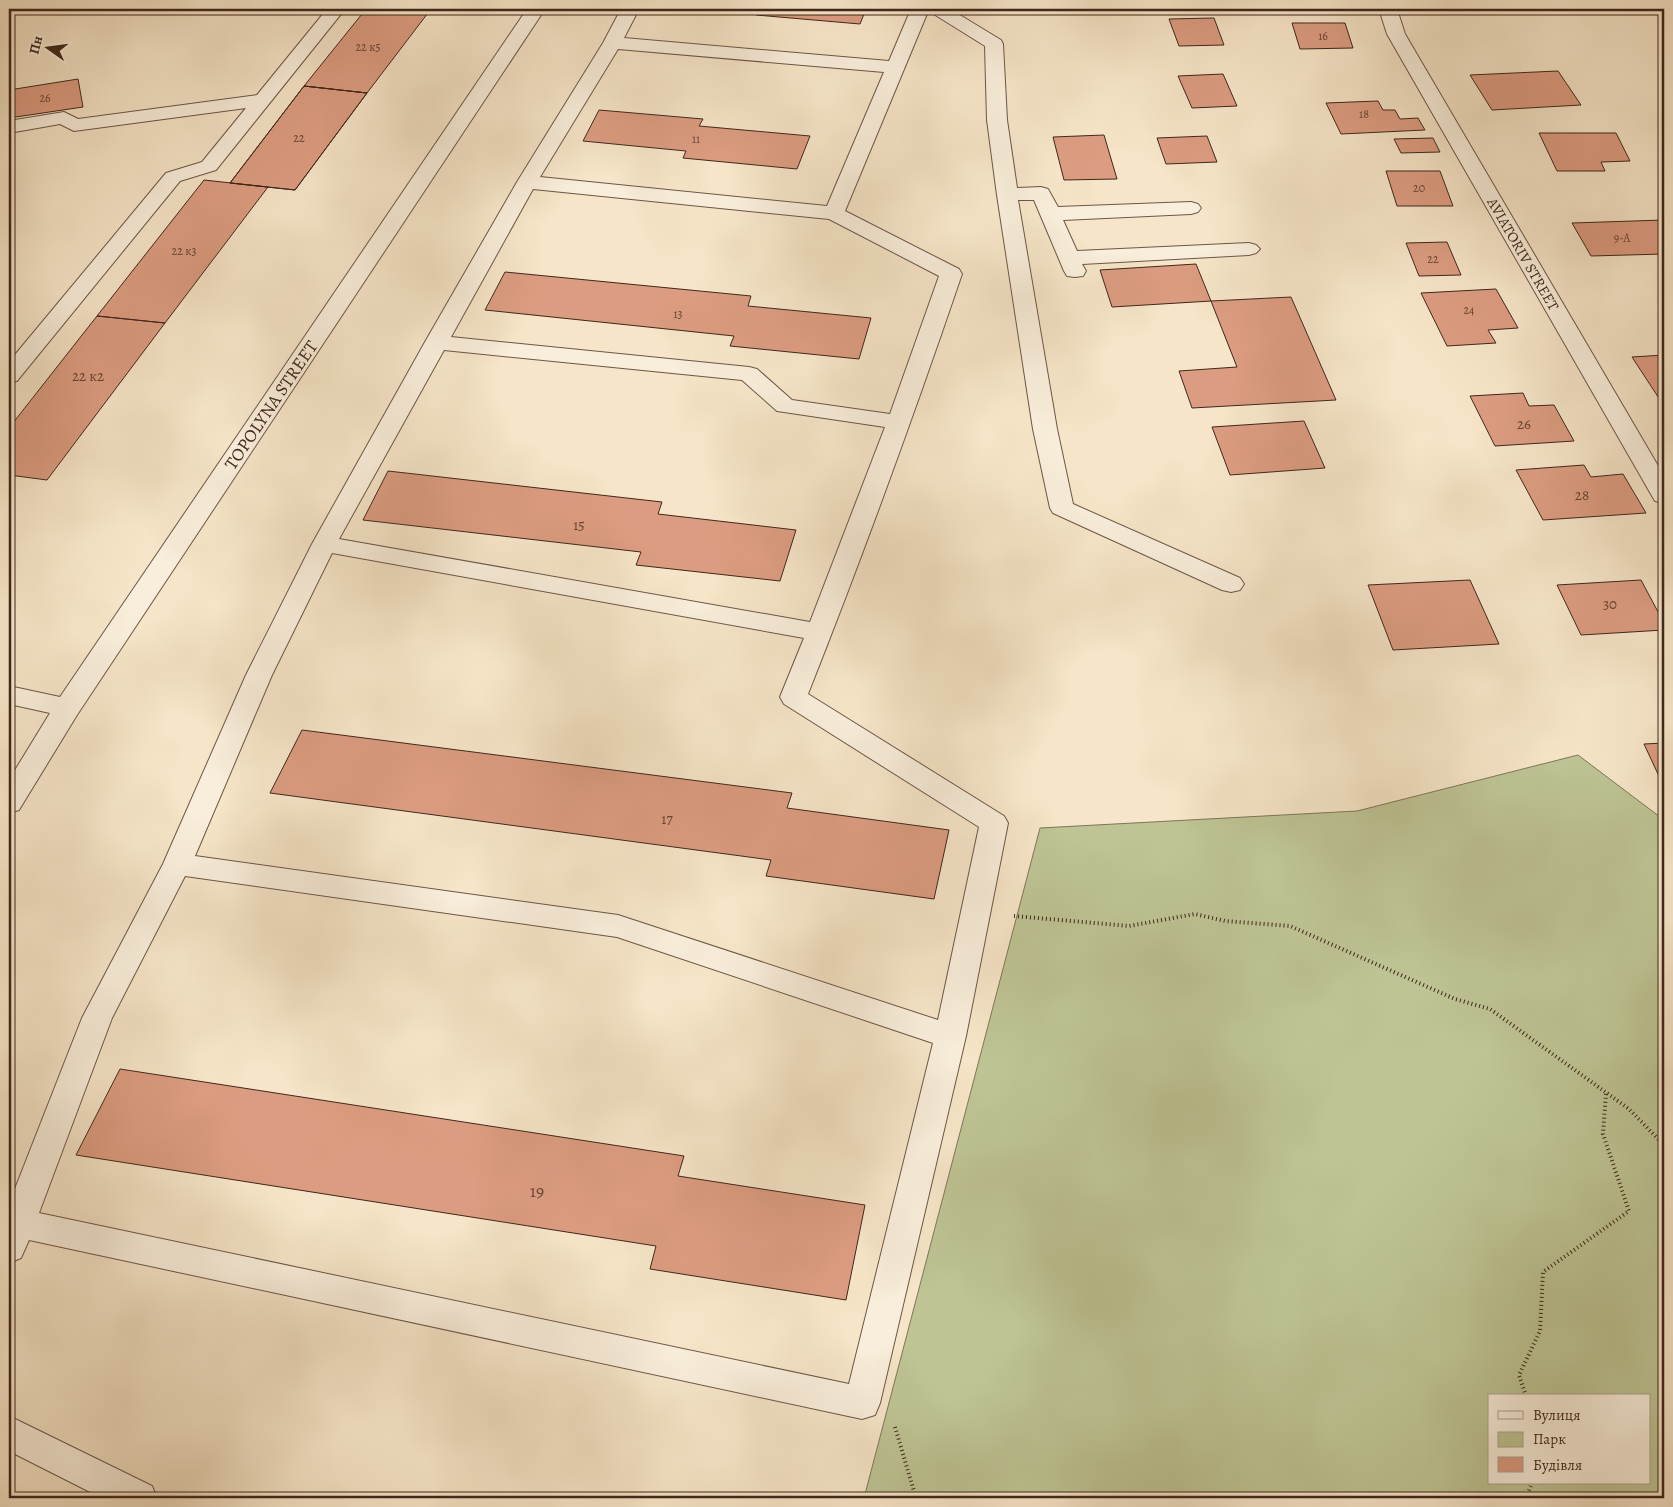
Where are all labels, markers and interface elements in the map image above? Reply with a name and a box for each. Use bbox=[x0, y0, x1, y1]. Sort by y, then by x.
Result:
north arrow bbox=[22, 22, 72, 72]
house number: 16 bbox=[1318, 28, 1328, 44]
text: Пн bbox=[24, 34, 47, 56]
house number: 22 к5 bbox=[355, 39, 381, 55]
house number: 26 bbox=[39, 90, 51, 106]
house number: 18 bbox=[1359, 106, 1369, 122]
house number: 22 bbox=[293, 130, 305, 146]
house number: 11 bbox=[692, 131, 700, 147]
house number: 20 bbox=[1413, 180, 1425, 196]
street label: AVIATORIV STREET bbox=[1482, 193, 1564, 315]
house number: 9-А bbox=[1614, 230, 1631, 246]
house number: 22 к3 bbox=[172, 243, 197, 259]
house number: 22 bbox=[1427, 251, 1439, 267]
house number: 24 bbox=[1463, 302, 1475, 318]
house number: 13 bbox=[673, 306, 683, 322]
street label: TOPOLYNA STREET bbox=[219, 336, 323, 474]
house number: 22 к2 bbox=[72, 366, 104, 386]
house number: 26 bbox=[1517, 414, 1531, 434]
house number: 28 bbox=[1575, 485, 1589, 505]
house number: 15 bbox=[573, 515, 585, 535]
house number: 30 bbox=[1603, 594, 1617, 614]
house number: 17 bbox=[661, 809, 673, 829]
house number: 19 bbox=[530, 1179, 544, 1203]
legend bbox=[1488, 1394, 1650, 1484]
text: Вулиця bbox=[1533, 1405, 1580, 1425]
text: Парк bbox=[1533, 1429, 1566, 1449]
text: Будівля bbox=[1533, 1455, 1582, 1475]

